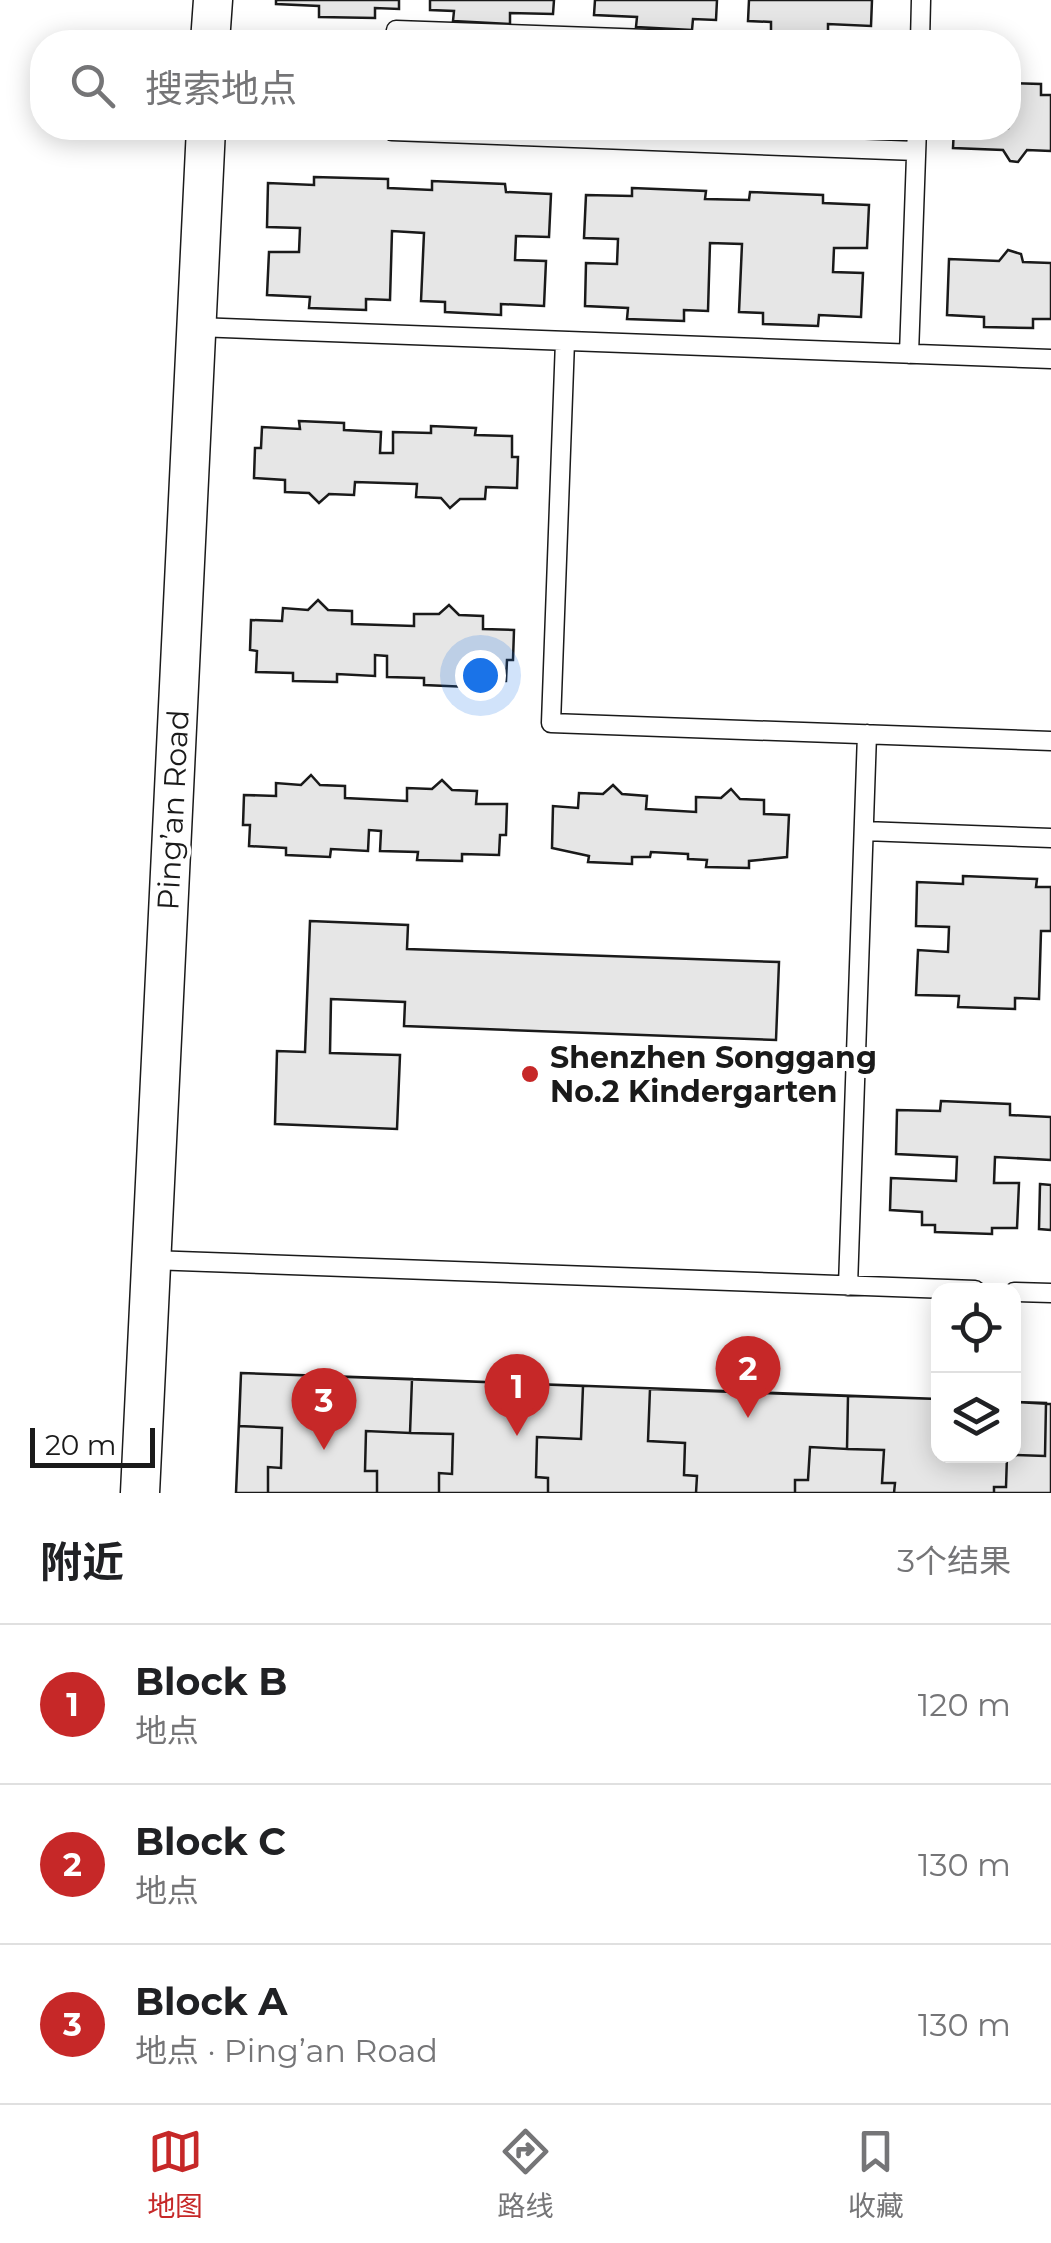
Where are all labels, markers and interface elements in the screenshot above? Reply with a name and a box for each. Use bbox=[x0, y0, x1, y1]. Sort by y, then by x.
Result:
search box bbox=[30, 30, 1021, 140]
icon: search bbox=[65, 58, 120, 113]
text: 搜索地点 bbox=[145, 65, 297, 112]
your location bbox=[455, 650, 506, 701]
street label: Ping’an Road bbox=[149, 709, 197, 911]
place label: Shenzhen Songgang No.2 Kindergarten bbox=[550, 1039, 877, 1110]
marker: Shenzhen Songgang No.2 Kindergarten bbox=[519, 1063, 541, 1085]
map controls bbox=[931, 1283, 1021, 1463]
button: locate bbox=[931, 1283, 1021, 1373]
pin: 2 bbox=[716, 1336, 780, 1418]
pin: 1 bbox=[484, 1354, 550, 1436]
pin: 3 bbox=[292, 1368, 356, 1450]
button: layers bbox=[931, 1373, 1021, 1463]
scale bar bbox=[30, 1423, 155, 1468]
text: 20 m bbox=[45, 1428, 116, 1462]
text: 附近 bbox=[40, 1536, 124, 1588]
text: 3个结果 bbox=[897, 1541, 1011, 1580]
text: Block B bbox=[135, 1658, 287, 1705]
text: 1 bbox=[66, 1685, 79, 1724]
text: 120 m bbox=[918, 1685, 1011, 1724]
text: 地点 bbox=[135, 1711, 199, 1750]
text: Block C bbox=[135, 1818, 286, 1865]
text: 2 bbox=[63, 1845, 82, 1884]
text: 130 m bbox=[918, 1845, 1011, 1884]
text: 地点 bbox=[135, 1871, 199, 1910]
text: Block A bbox=[135, 1978, 287, 2025]
text: 3 bbox=[63, 2005, 82, 2044]
text: 130 m bbox=[918, 2005, 1011, 2044]
text: 地点 · Ping’an Road bbox=[135, 2031, 438, 2070]
tab: 地图 bbox=[147, 2124, 203, 2224]
tab: 路线 bbox=[497, 2124, 554, 2224]
tab: 收藏 bbox=[848, 2124, 904, 2224]

